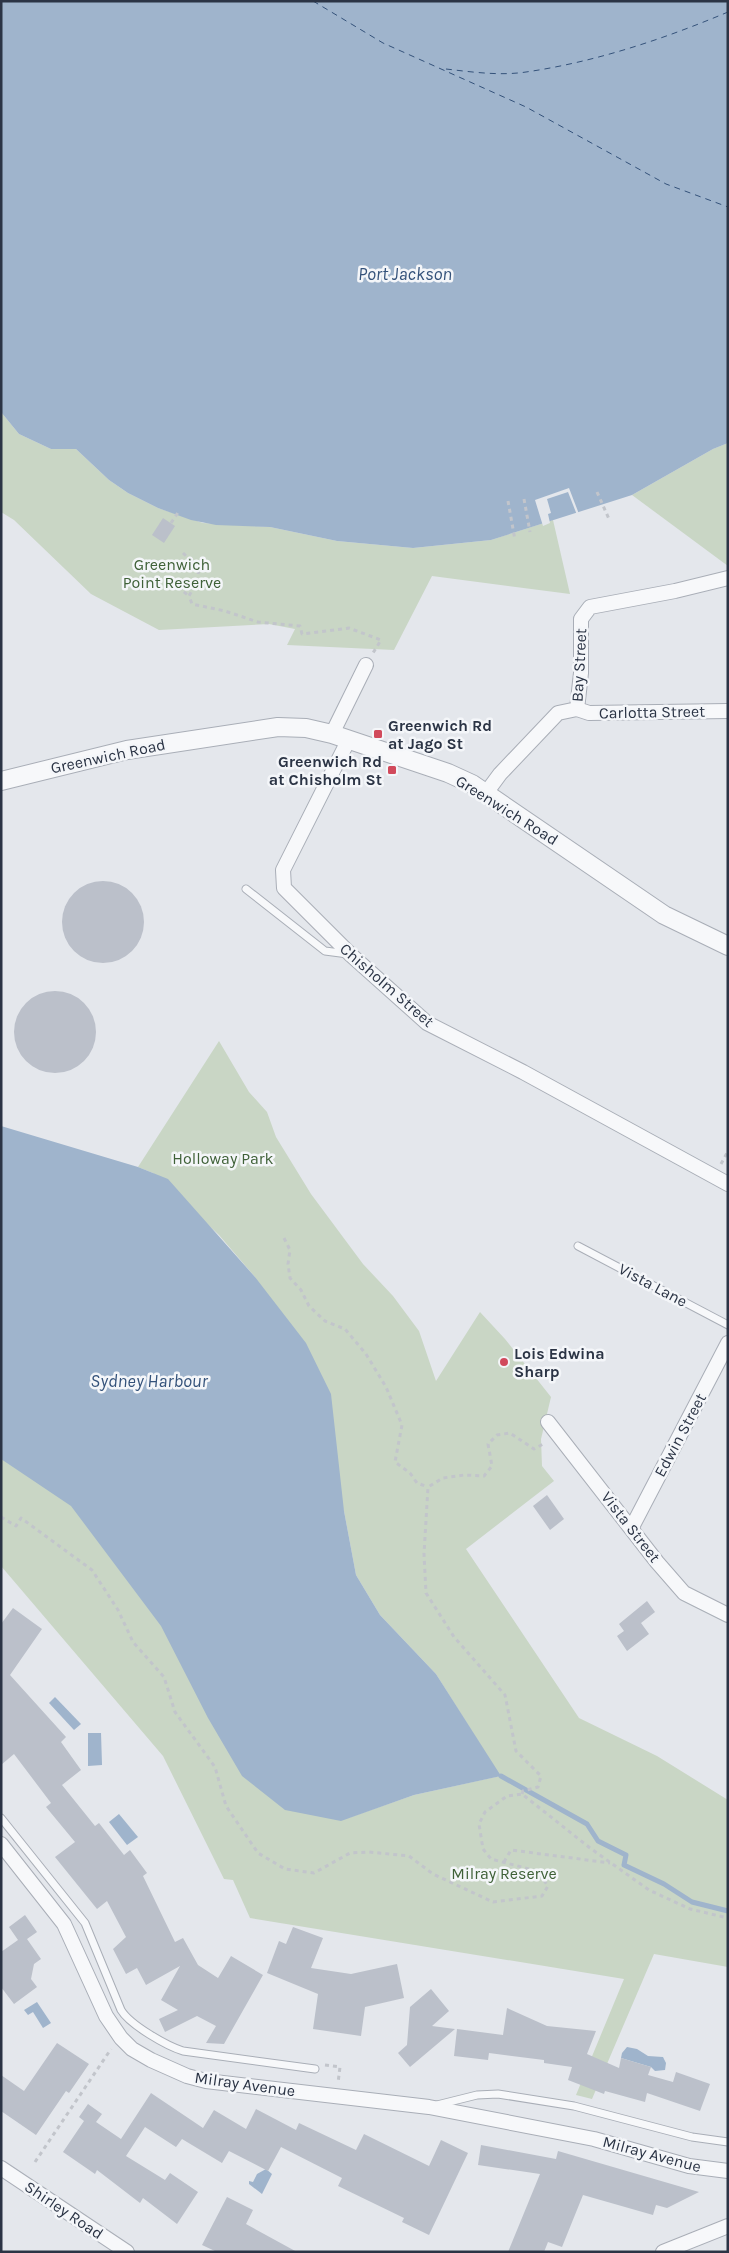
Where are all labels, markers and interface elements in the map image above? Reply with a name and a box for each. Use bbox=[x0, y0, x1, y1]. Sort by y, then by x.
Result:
water label: Port Jackson bbox=[358, 263, 452, 285]
park label: Greenwich Point Reserve bbox=[123, 555, 221, 592]
street label: Bay Street bbox=[568, 628, 590, 702]
street label: Carlotta Street bbox=[599, 702, 705, 722]
place label: Greenwich Rd at Jago St bbox=[388, 716, 492, 753]
marker: Greenwich Rd at Jago St bbox=[372, 728, 384, 740]
street label: Greenwich Road bbox=[49, 735, 167, 777]
place label: Greenwich Rd at Chisholm St bbox=[269, 752, 382, 789]
marker: Greenwich Rd at Chisholm St bbox=[386, 764, 398, 776]
street label: Greenwich Road bbox=[452, 771, 562, 849]
street label: Chisholm Street bbox=[336, 939, 438, 1031]
park label: Holloway Park bbox=[172, 1149, 274, 1168]
street label: Vista Lane bbox=[615, 1259, 691, 1311]
place label: Lois Edwina Sharp bbox=[514, 1344, 605, 1381]
marker: Lois Edwina Sharp bbox=[498, 1356, 510, 1368]
water label: Sydney Harbour bbox=[90, 1370, 209, 1392]
street label: Edwin Street bbox=[650, 1390, 710, 1480]
street label: Vista Street bbox=[597, 1488, 665, 1566]
park label: Milray Reserve bbox=[451, 1864, 557, 1883]
street label: Milray Avenue bbox=[194, 2068, 296, 2100]
street label: Milray Avenue bbox=[601, 2132, 703, 2176]
street label: Shirley Road bbox=[21, 2177, 107, 2243]

